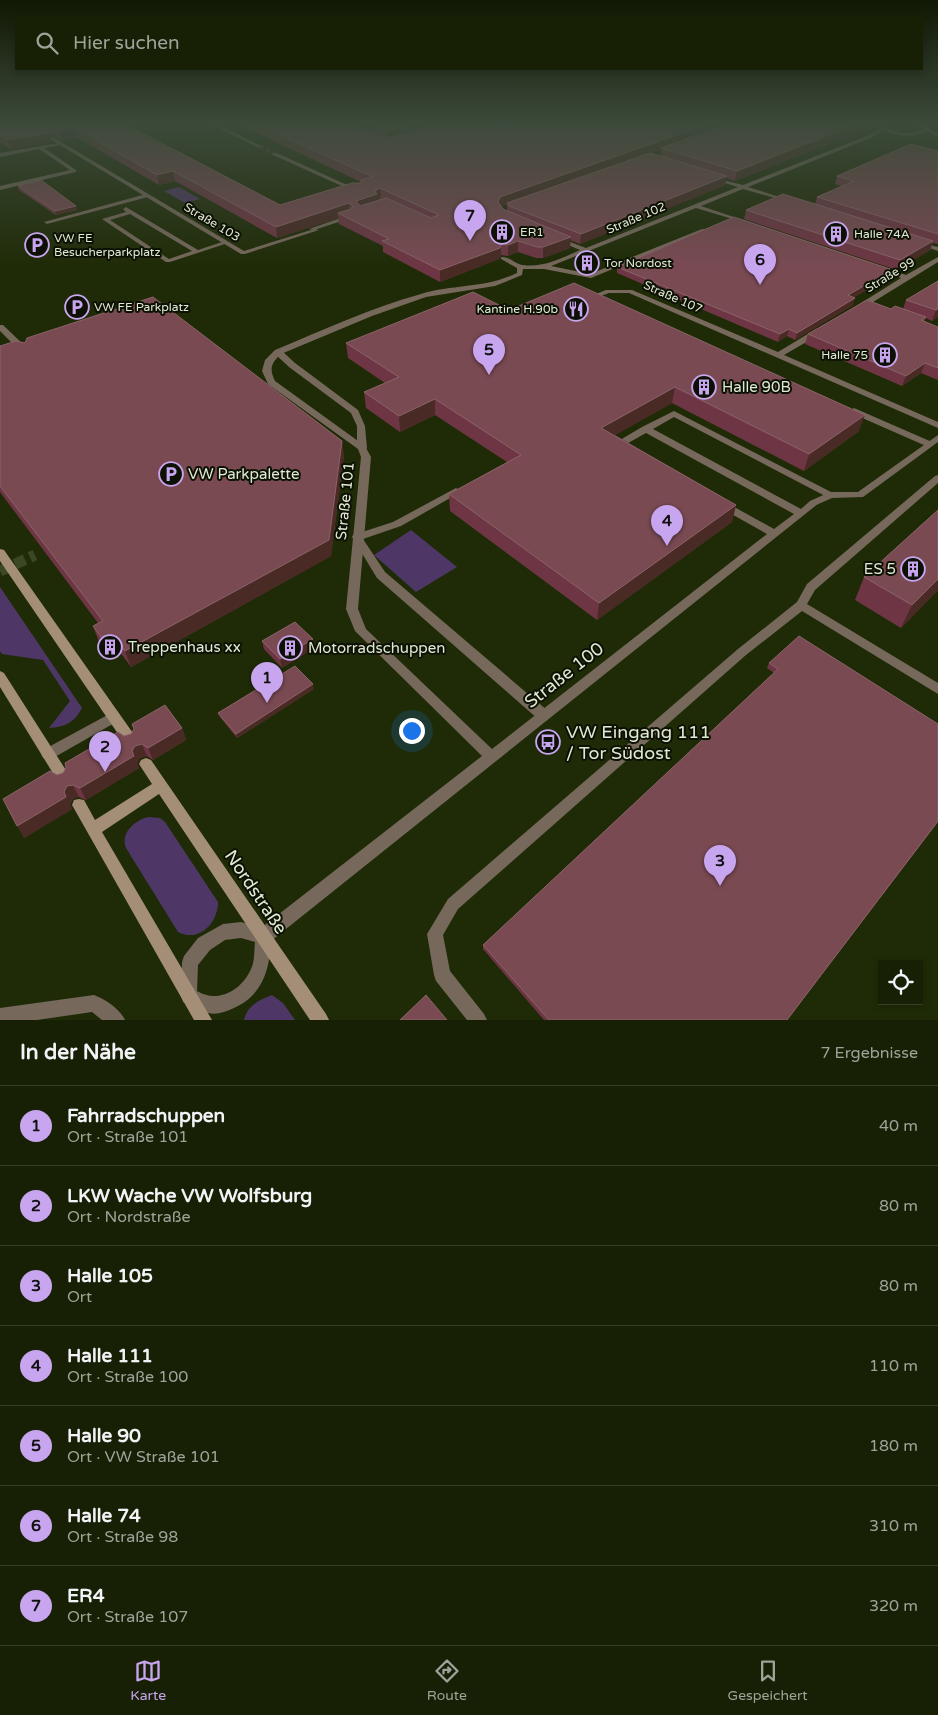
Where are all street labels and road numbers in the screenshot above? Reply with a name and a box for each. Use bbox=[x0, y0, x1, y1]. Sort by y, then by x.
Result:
street label: Straße 102 bbox=[604, 199, 668, 237]
street label: Straße 103 bbox=[181, 200, 243, 244]
street label: Straße 99 bbox=[863, 255, 917, 295]
street label: Straße 107 bbox=[641, 278, 705, 316]
street label: Straße 101 bbox=[332, 461, 358, 541]
street label: Straße 100 bbox=[520, 637, 608, 713]
street label: Nordstraße bbox=[220, 846, 292, 938]

